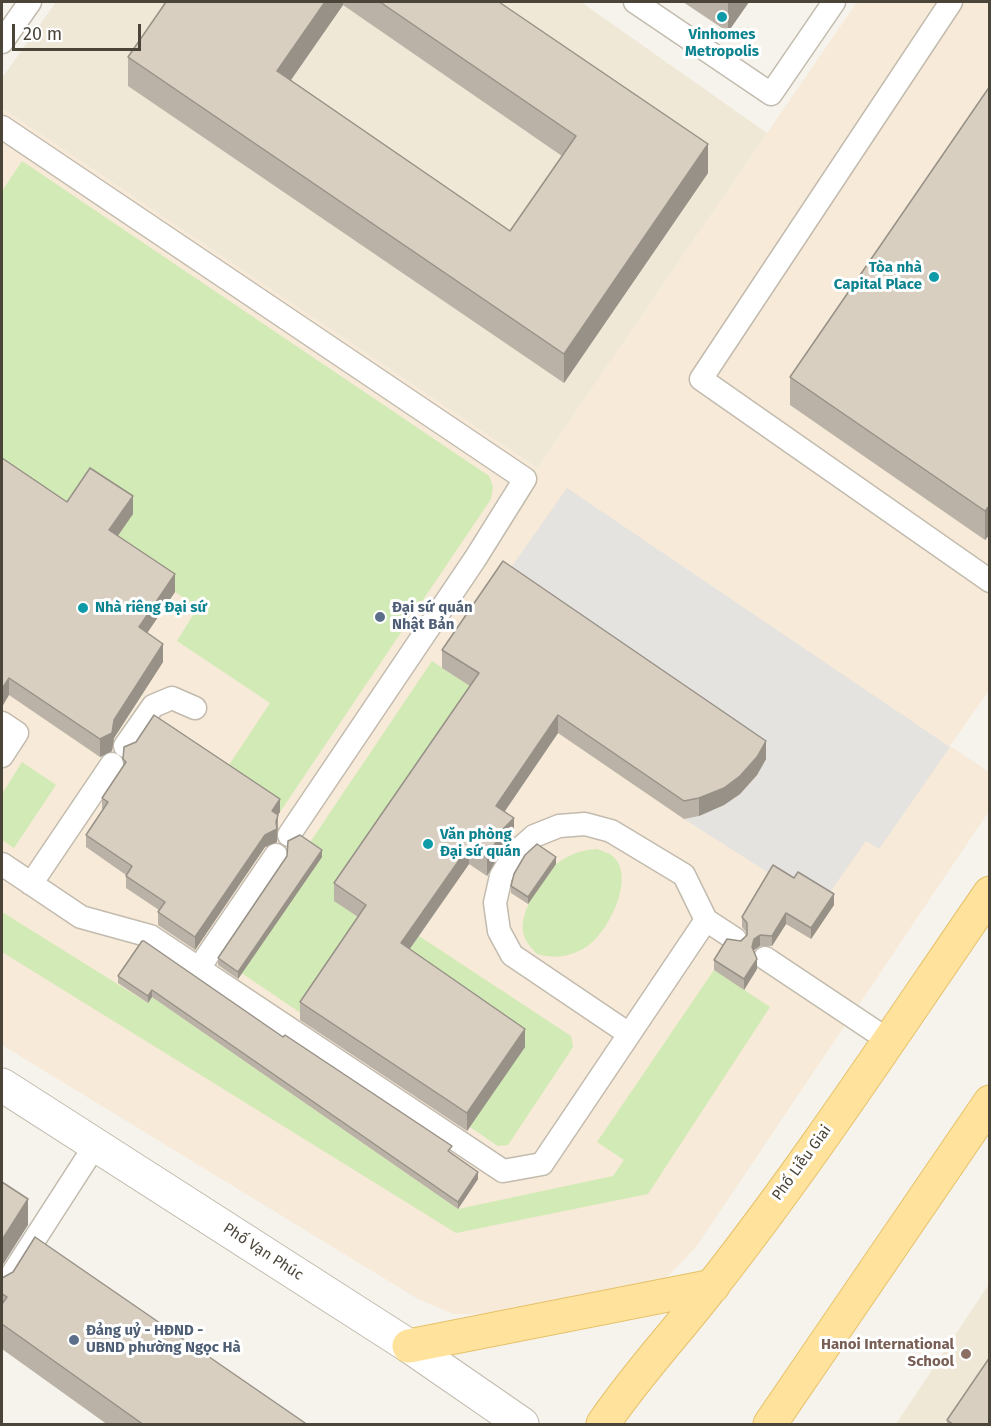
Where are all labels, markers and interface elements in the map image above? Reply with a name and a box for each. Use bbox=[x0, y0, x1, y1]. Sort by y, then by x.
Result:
marker: Vinhomes Metropolis bbox=[715, 10, 729, 24]
scale bar bbox=[15, 12, 144, 50]
text: 20 m bbox=[23, 23, 62, 45]
place label: Vinhomes Metropolis bbox=[685, 26, 759, 61]
place label: Tòa nhà Capital Place bbox=[834, 259, 922, 294]
marker: Tòa nhà Capital Place bbox=[927, 270, 941, 284]
place label: Nhà riêng Đại sứ bbox=[95, 599, 207, 617]
place label: Đại sứ quán Nhật Bản bbox=[392, 599, 473, 634]
marker: Nhà riêng Đại sứ bbox=[76, 601, 90, 615]
marker: Đại sứ quán Nhật Bản bbox=[373, 610, 387, 624]
place label: Văn phòng Đại sứ quán bbox=[440, 826, 521, 861]
marker: Văn phòng Đại sứ quán bbox=[421, 837, 435, 851]
street label: Phố Liễu Giai bbox=[769, 1122, 835, 1204]
street label: Phố Vạn Phúc bbox=[220, 1219, 306, 1285]
place label: Đảng uỷ - HĐND - UBND phường Ngọc Hà bbox=[86, 1322, 241, 1357]
marker: Đảng uỷ - HĐND - UBND phường Ngọc Hà bbox=[67, 1333, 81, 1347]
place label: Hanoi International School bbox=[821, 1336, 954, 1371]
marker: Hanoi International School bbox=[959, 1347, 973, 1361]

